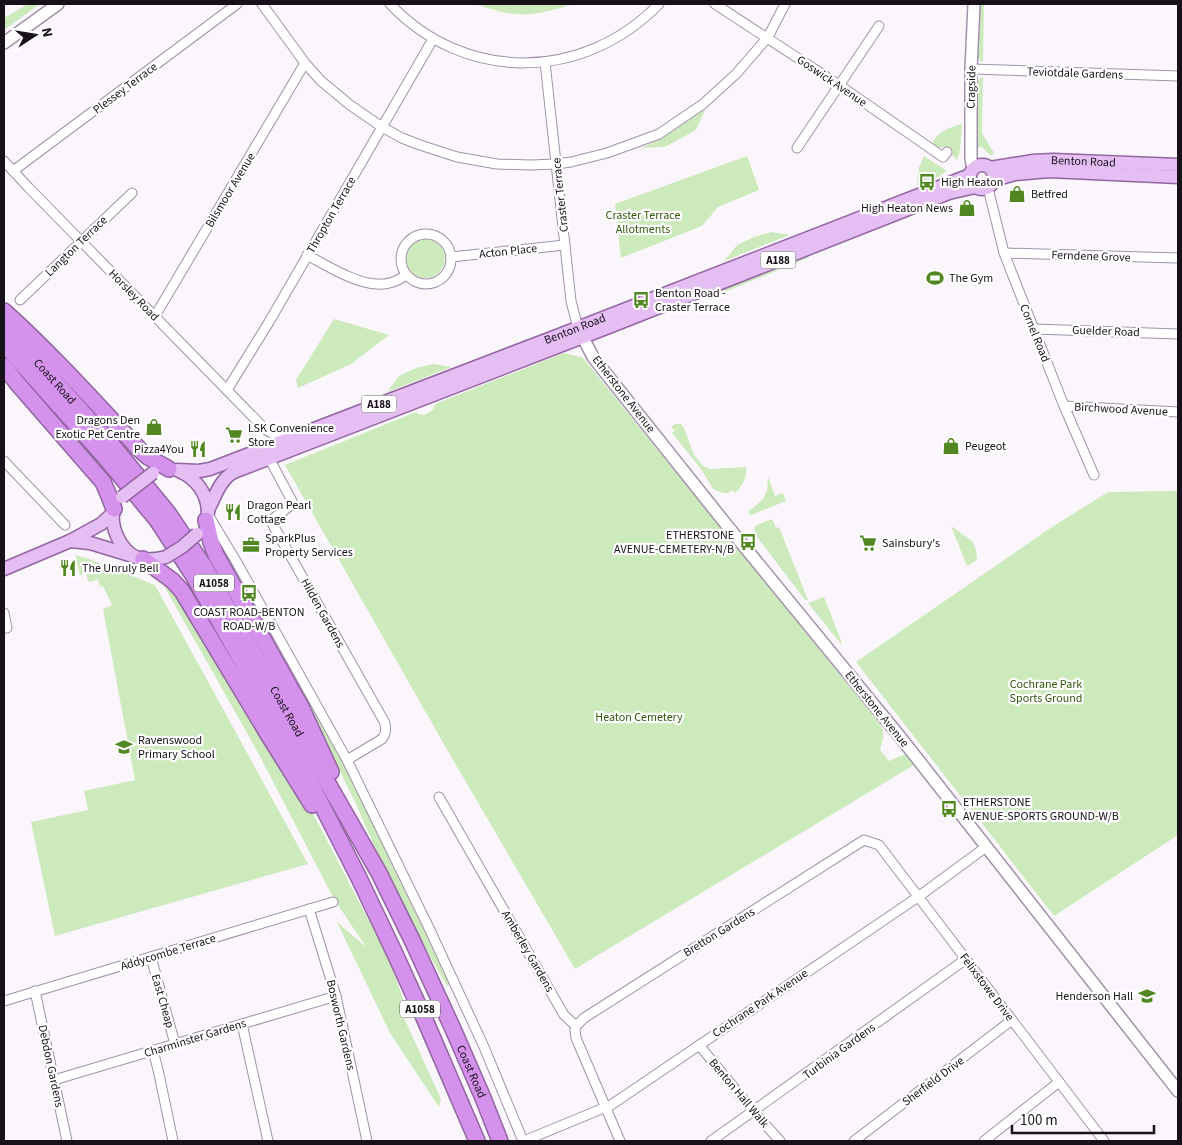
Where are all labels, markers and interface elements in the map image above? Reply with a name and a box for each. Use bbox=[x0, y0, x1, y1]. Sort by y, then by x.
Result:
north arrow bbox=[10, 10, 60, 60]
text: N bbox=[36, 26, 57, 39]
street label: Goswick Avenue bbox=[793, 52, 870, 111]
street label: Plessey Terrace bbox=[90, 58, 161, 118]
street label: Teviotdale Gardens bbox=[1027, 63, 1123, 84]
street label: Cragside bbox=[963, 65, 980, 109]
street label: Bilsmoor Avenue bbox=[201, 150, 260, 231]
street label: Benton Road bbox=[1051, 152, 1116, 172]
street label: Craster Terrace bbox=[548, 157, 573, 233]
bus stop icon: High Heaton bbox=[917, 172, 937, 192]
street label: Thropton Terrace bbox=[303, 174, 360, 257]
place label: High Heaton bbox=[941, 174, 1003, 191]
shop icon: Betfred bbox=[1007, 184, 1027, 204]
place label: Betfred bbox=[1031, 186, 1068, 203]
shop icon: High Heaton News bbox=[957, 198, 977, 218]
place label: High Heaton News bbox=[861, 200, 953, 217]
park label: Craster Terrace Allotments bbox=[606, 207, 680, 238]
street label: Langton Terrace bbox=[41, 212, 111, 281]
street label: Acton Place bbox=[478, 240, 538, 263]
street label: Ferndene Grove bbox=[1051, 247, 1131, 266]
road number: A188 bbox=[760, 252, 796, 268]
street label: Horsley Road bbox=[104, 266, 163, 325]
sports icon: The Gym bbox=[925, 268, 945, 288]
place label: The Gym bbox=[949, 270, 993, 287]
place label: Benton Road - Craster Terrace bbox=[655, 285, 730, 316]
bus stop icon: Benton Road - Craster Terrace bbox=[631, 290, 651, 310]
street label: Cornel Road bbox=[1015, 302, 1054, 365]
street label: Benton Road bbox=[542, 310, 608, 349]
street label: Guelder Road bbox=[1072, 322, 1140, 341]
street label: Etherstone Avenue bbox=[588, 352, 659, 437]
street label: Coast Road bbox=[29, 355, 80, 408]
road number: A188 bbox=[362, 396, 396, 412]
street label: Birchwood Avenue bbox=[1074, 399, 1168, 420]
place label: Dragons Den Exotic Pet Centre bbox=[56, 412, 140, 443]
shop icon: Dragons Den Exotic Pet Centre bbox=[144, 417, 164, 437]
place label: LSK Convenience Store bbox=[248, 420, 334, 451]
supermarket icon: LSK Convenience Store bbox=[224, 425, 244, 445]
shop icon: Peugeot bbox=[941, 436, 961, 456]
place label: Peugeot bbox=[965, 438, 1006, 455]
restaurant icon: Pizza4You bbox=[188, 439, 208, 459]
place label: Pizza4You bbox=[134, 441, 184, 458]
place label: Dragon Pearl Cottage bbox=[247, 497, 311, 528]
restaurant icon: Dragon Pearl Cottage bbox=[223, 502, 243, 522]
place label: ETHERSTONE AVENUE-CEMETERY-N/B bbox=[614, 527, 734, 558]
place label: SparkPlus Property Services bbox=[265, 530, 353, 561]
bus stop icon: ETHERSTONE AVENUE-CEMETERY-N/B bbox=[738, 532, 758, 552]
supermarket icon: Sainsbury's bbox=[858, 533, 878, 553]
office icon: SparkPlus Property Services bbox=[241, 535, 261, 555]
place label: Sainsbury's bbox=[882, 535, 940, 552]
restaurant icon: The Unruly Bell bbox=[58, 558, 78, 578]
place label: The Unruly Bell bbox=[82, 560, 159, 577]
road number: A1058 bbox=[194, 574, 234, 592]
street label: Hilden Gardens bbox=[296, 575, 349, 651]
bus stop icon: COAST ROAD-BENTON ROAD-W/B bbox=[239, 583, 259, 603]
place label: COAST ROAD-BENTON ROAD-W/B bbox=[193, 604, 305, 635]
street label: Etherstone Avenue bbox=[840, 668, 913, 751]
park label: Cochrane Park Sports Ground bbox=[1010, 676, 1082, 707]
street label: Coast Road bbox=[265, 683, 308, 740]
park label: Heaton Cemetery bbox=[595, 709, 683, 726]
place label: Ravenswood Primary School bbox=[138, 732, 215, 763]
school or university icon: Ravenswood Primary School bbox=[114, 737, 134, 757]
place label: ETHERSTONE AVENUE-SPORTS GROUND-W/B bbox=[963, 794, 1119, 825]
bus stop icon: ETHERSTONE AVENUE-SPORTS GROUND-W/B bbox=[939, 799, 959, 819]
street label: Bretton Gardens bbox=[680, 904, 758, 961]
street label: Amberley Gardens bbox=[497, 907, 558, 995]
street label: Addycombe Terrace bbox=[118, 930, 218, 975]
street label: Felixstowe Drive bbox=[955, 950, 1018, 1025]
street label: Cochrane Park Avenue bbox=[709, 965, 811, 1042]
street label: East Cheap bbox=[147, 972, 178, 1030]
street label: Bosworth Gardens bbox=[322, 978, 359, 1072]
school or university icon: Henderson Hall bbox=[1137, 986, 1157, 1006]
place label: Henderson Hall bbox=[1055, 988, 1133, 1005]
road number: A1058 bbox=[400, 1001, 440, 1018]
street label: Charminster Gardens bbox=[142, 1015, 248, 1062]
street label: Turbinia Gardens bbox=[800, 1019, 879, 1084]
street label: Debdon Gardens bbox=[33, 1023, 68, 1109]
street label: Coast Road bbox=[452, 1042, 490, 1101]
street label: Sherfield Drive bbox=[899, 1052, 968, 1110]
street label: Benton Hall Walk bbox=[705, 1055, 773, 1132]
scale bar bbox=[1012, 1102, 1154, 1134]
text: 100 m bbox=[1020, 1110, 1058, 1131]

